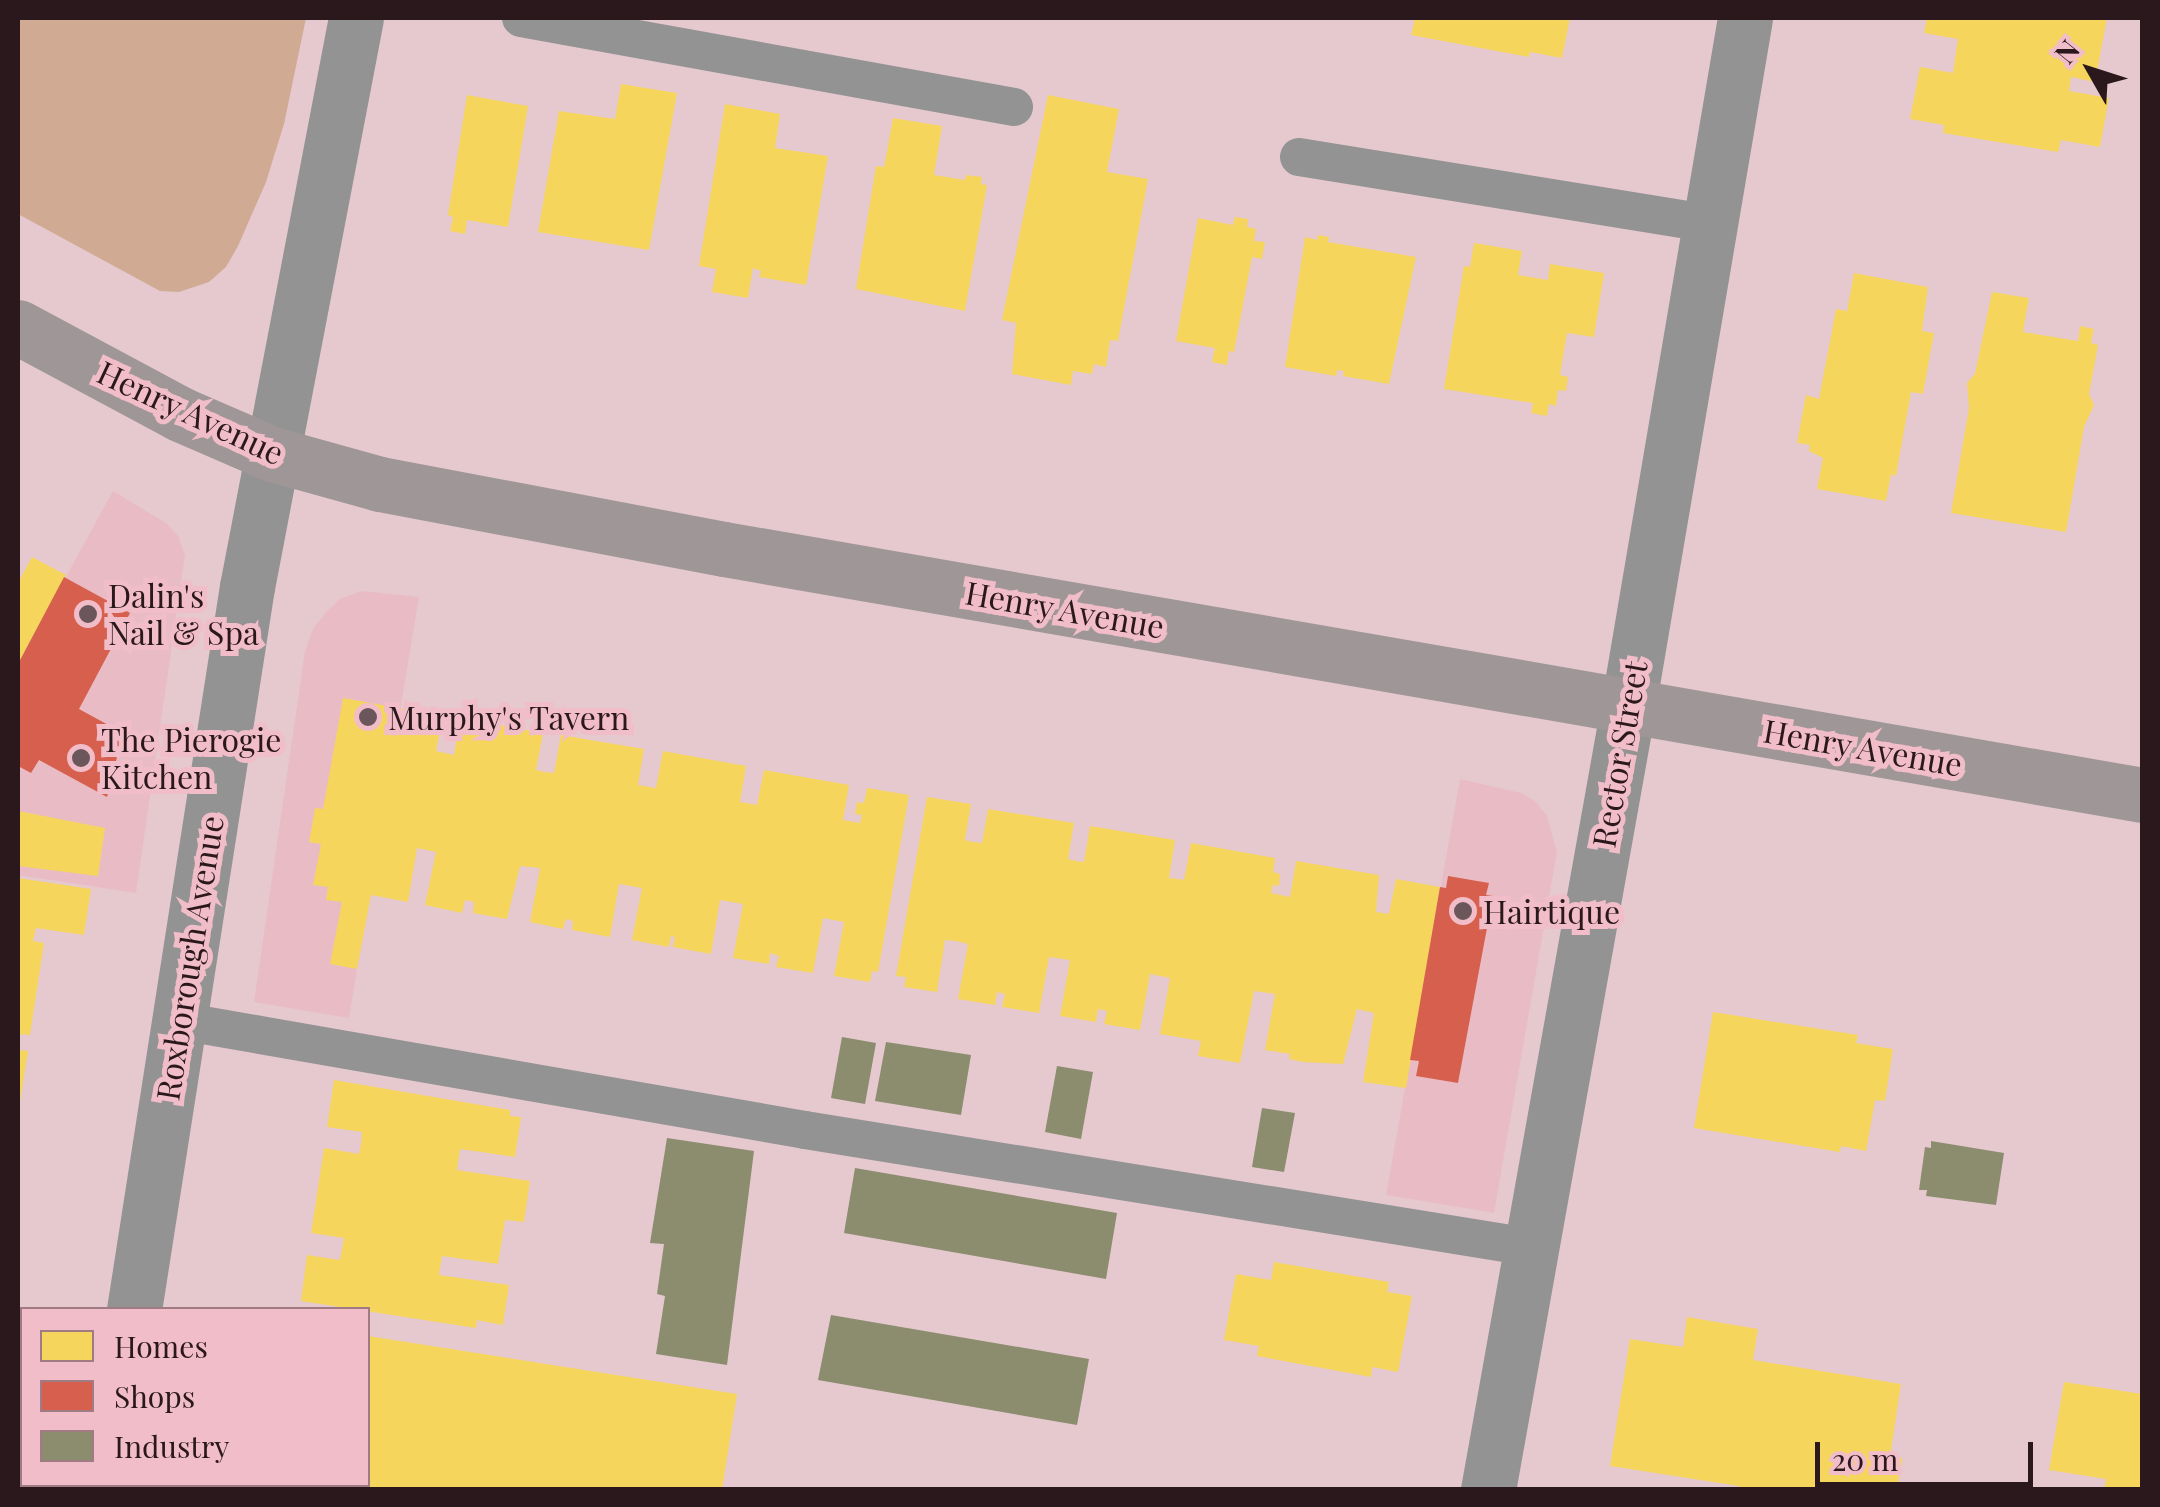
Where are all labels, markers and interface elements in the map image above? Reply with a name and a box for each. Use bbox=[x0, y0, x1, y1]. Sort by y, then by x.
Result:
north arrow bbox=[2040, 20, 2140, 120]
text: N bbox=[2046, 31, 2087, 70]
street label: Henry Avenue bbox=[91, 352, 291, 472]
street label: Henry Avenue bbox=[962, 572, 1168, 646]
place label: Dalin's Nail & Spa bbox=[108, 577, 259, 652]
marker: Dalin's Nail & Spa bbox=[77, 603, 99, 625]
street label: Rector Street bbox=[1584, 657, 1654, 851]
place label: Murphy's Tavern bbox=[388, 698, 630, 736]
marker: Murphy's Tavern bbox=[357, 706, 379, 728]
street label: Henry Avenue bbox=[1760, 710, 1966, 784]
place label: The Pierogie Kitchen bbox=[101, 721, 282, 796]
marker: The Pierogie Kitchen bbox=[70, 747, 92, 769]
street label: Roxborough Avenue bbox=[147, 812, 231, 1104]
place label: Hairtique bbox=[1483, 892, 1620, 930]
marker: Hairtique bbox=[1452, 900, 1474, 922]
legend bbox=[20, 1307, 370, 1487]
text: Homes bbox=[114, 1326, 208, 1366]
text: Shops bbox=[114, 1376, 195, 1416]
scale bar bbox=[1820, 1422, 2038, 1484]
text: Industry bbox=[114, 1426, 229, 1466]
text: 20 m bbox=[1832, 1439, 1898, 1479]

